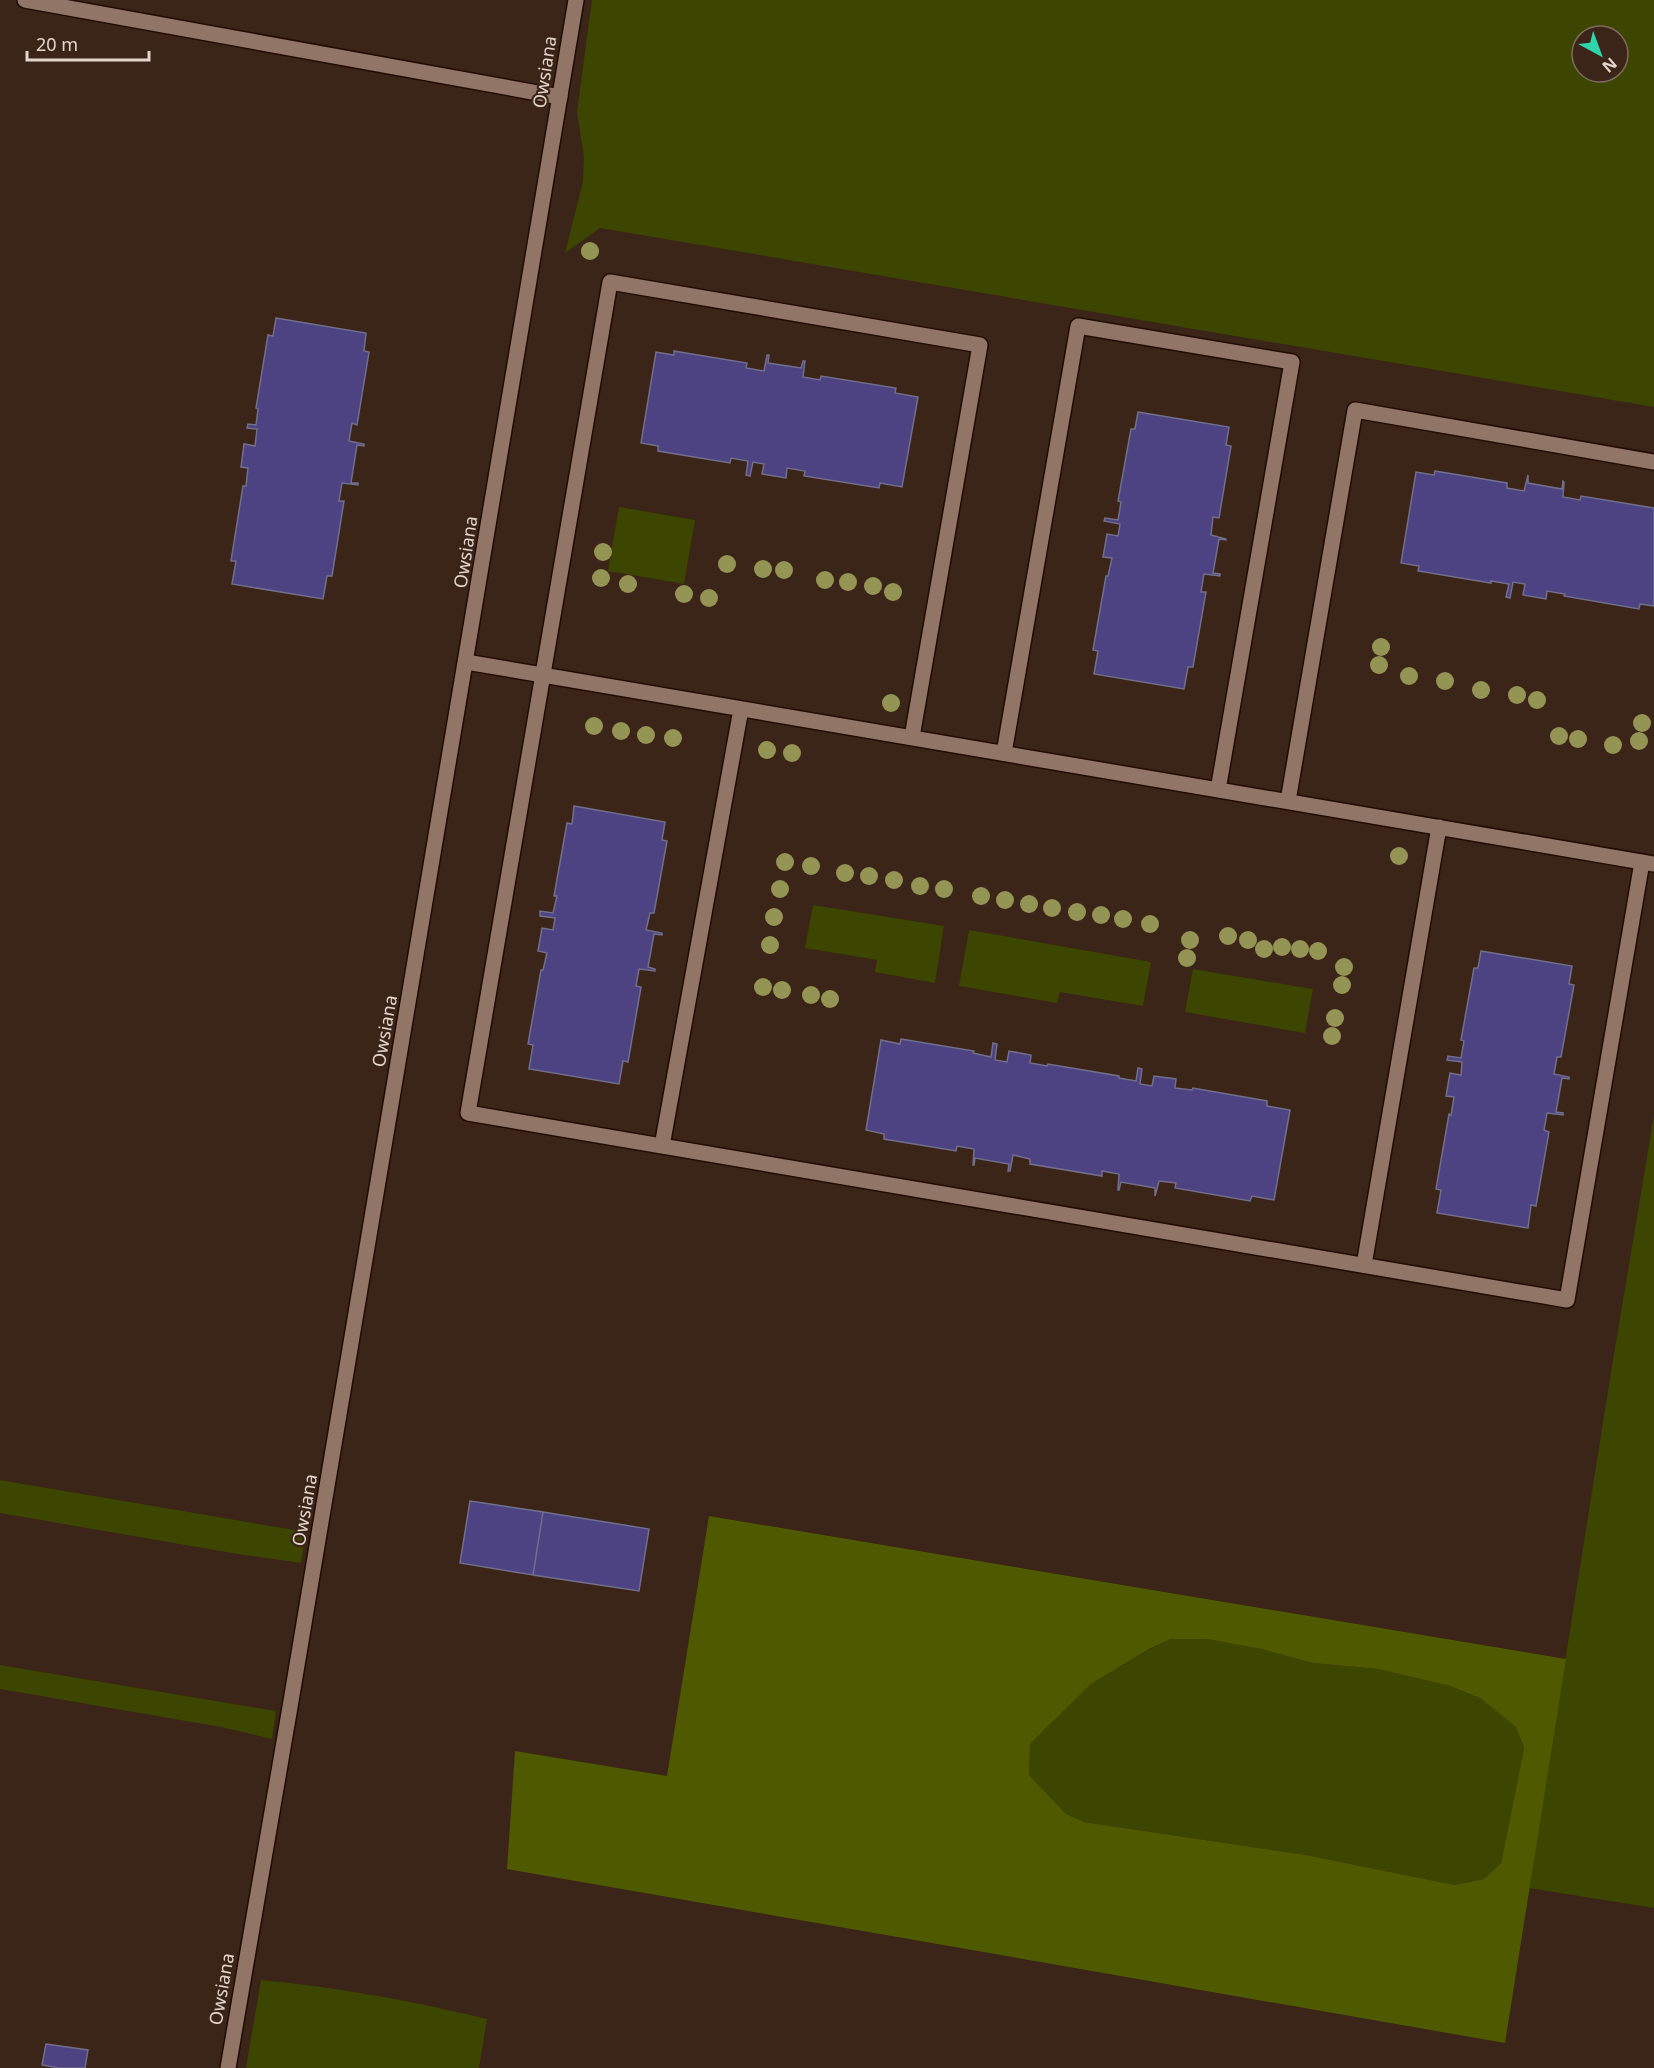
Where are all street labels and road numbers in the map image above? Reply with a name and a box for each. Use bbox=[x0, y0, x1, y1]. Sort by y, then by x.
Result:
street label: Owsiana bbox=[526, 34, 562, 110]
street label: Owsiana bbox=[447, 514, 483, 590]
street label: Owsiana bbox=[366, 993, 402, 1069]
street label: Owsiana bbox=[286, 1472, 322, 1548]
street label: Owsiana bbox=[203, 1951, 239, 2027]

